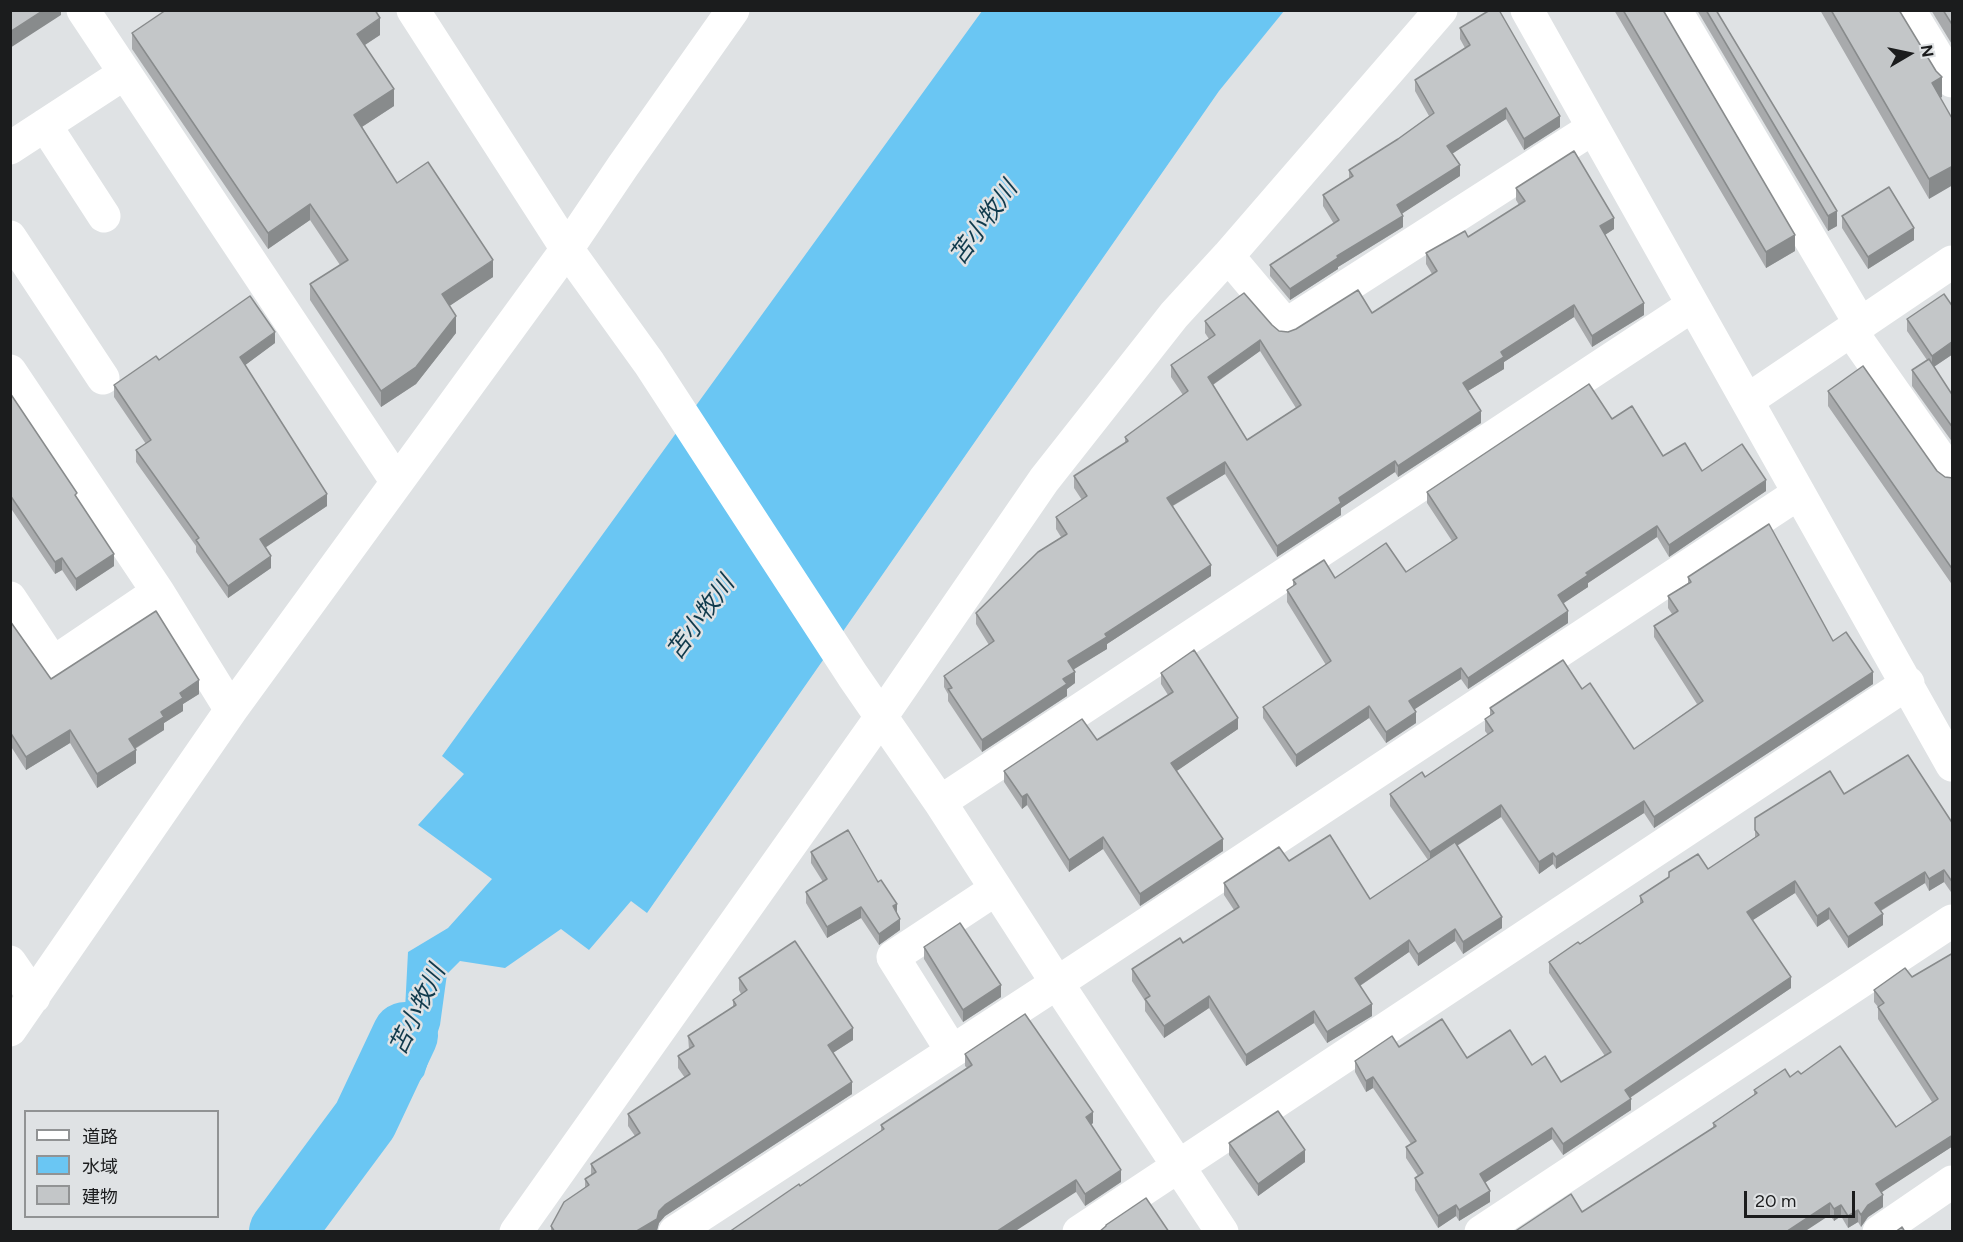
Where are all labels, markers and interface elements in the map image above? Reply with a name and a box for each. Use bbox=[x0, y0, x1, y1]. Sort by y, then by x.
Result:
north arrow bbox=[1879, 24, 1939, 84]
text: N bbox=[1917, 44, 1938, 59]
water label: 苫小牧川 bbox=[944, 176, 1024, 270]
water label: 苫小牧川 bbox=[661, 571, 741, 665]
water label: 苫小牧川 bbox=[384, 961, 452, 1059]
legend bbox=[24, 1110, 219, 1218]
text: 道路 bbox=[82, 1126, 118, 1148]
text: 水域 bbox=[82, 1156, 118, 1178]
scale bar bbox=[1747, 1179, 1858, 1217]
text: 建物 bbox=[82, 1186, 118, 1208]
text: 20 m bbox=[1755, 1190, 1796, 1212]

